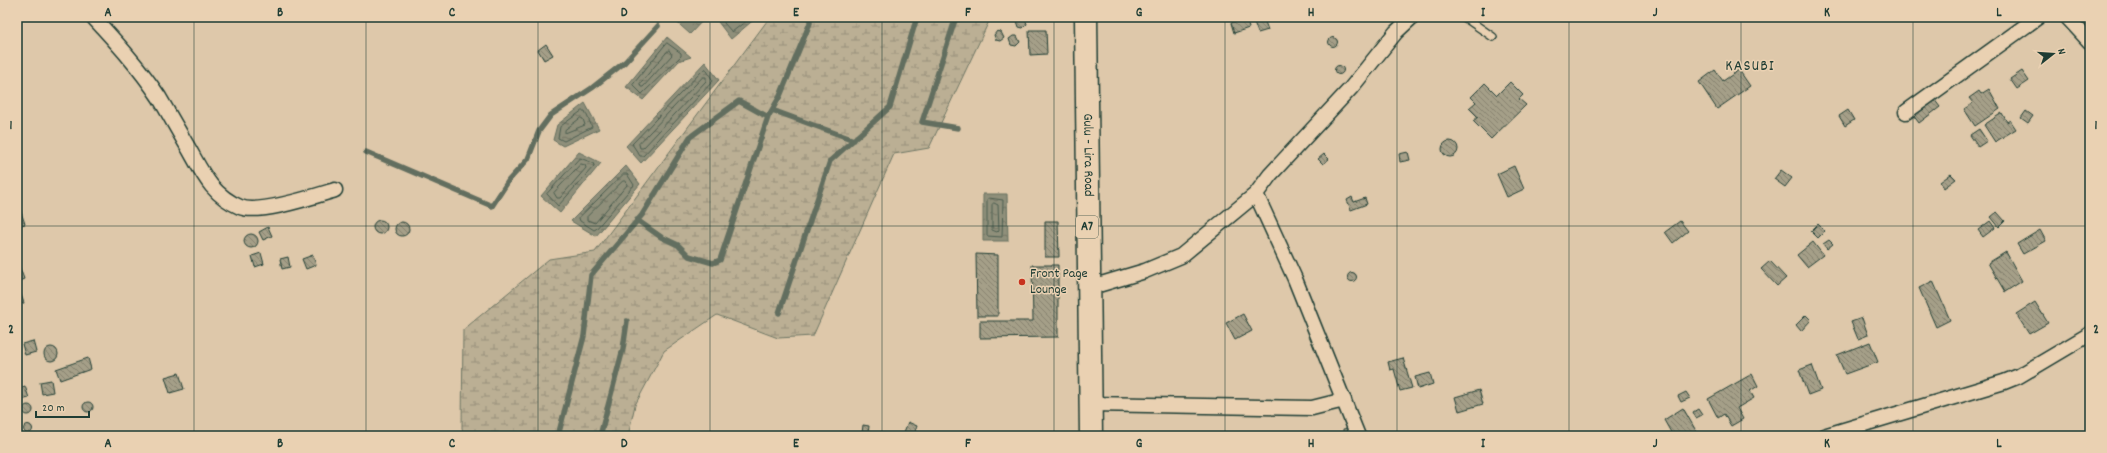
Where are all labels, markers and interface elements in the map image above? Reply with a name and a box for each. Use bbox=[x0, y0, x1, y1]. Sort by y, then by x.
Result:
text: A bbox=[104, 4, 112, 23]
text: B bbox=[277, 4, 283, 23]
text: C bbox=[449, 4, 456, 23]
text: D bbox=[621, 4, 628, 23]
text: E bbox=[793, 4, 800, 23]
text: F bbox=[965, 4, 971, 23]
text: G bbox=[1136, 4, 1143, 23]
text: H bbox=[1308, 4, 1315, 23]
text: I bbox=[1481, 4, 1486, 23]
text: J bbox=[1653, 4, 1658, 23]
text: K bbox=[1824, 4, 1830, 23]
text: L bbox=[1996, 4, 2002, 23]
north arrow bbox=[2033, 34, 2073, 74]
text: N bbox=[2052, 47, 2069, 57]
district label: KASUBI bbox=[1725, 55, 1775, 78]
street label: Gulu - Lira Road bbox=[1077, 113, 1098, 197]
text: 1 bbox=[10, 117, 13, 136]
text: 1 bbox=[2095, 117, 2098, 136]
road number: A7 bbox=[1076, 216, 1098, 238]
place label: Front Page Lounge bbox=[1030, 264, 1088, 300]
marker: Front Page Lounge bbox=[1017, 277, 1027, 287]
text: 2 bbox=[8, 321, 14, 340]
text: 2 bbox=[2093, 321, 2099, 340]
scale bar bbox=[36, 393, 89, 419]
text: 20 m bbox=[42, 400, 65, 417]
text: A bbox=[104, 435, 112, 453]
text: B bbox=[277, 435, 283, 453]
text: C bbox=[449, 435, 456, 453]
text: D bbox=[621, 435, 628, 453]
text: E bbox=[793, 435, 800, 453]
text: F bbox=[965, 435, 971, 453]
text: G bbox=[1136, 435, 1143, 453]
text: H bbox=[1308, 435, 1315, 453]
text: I bbox=[1481, 435, 1486, 453]
text: J bbox=[1653, 435, 1658, 453]
text: K bbox=[1824, 435, 1830, 453]
text: L bbox=[1996, 435, 2002, 453]

